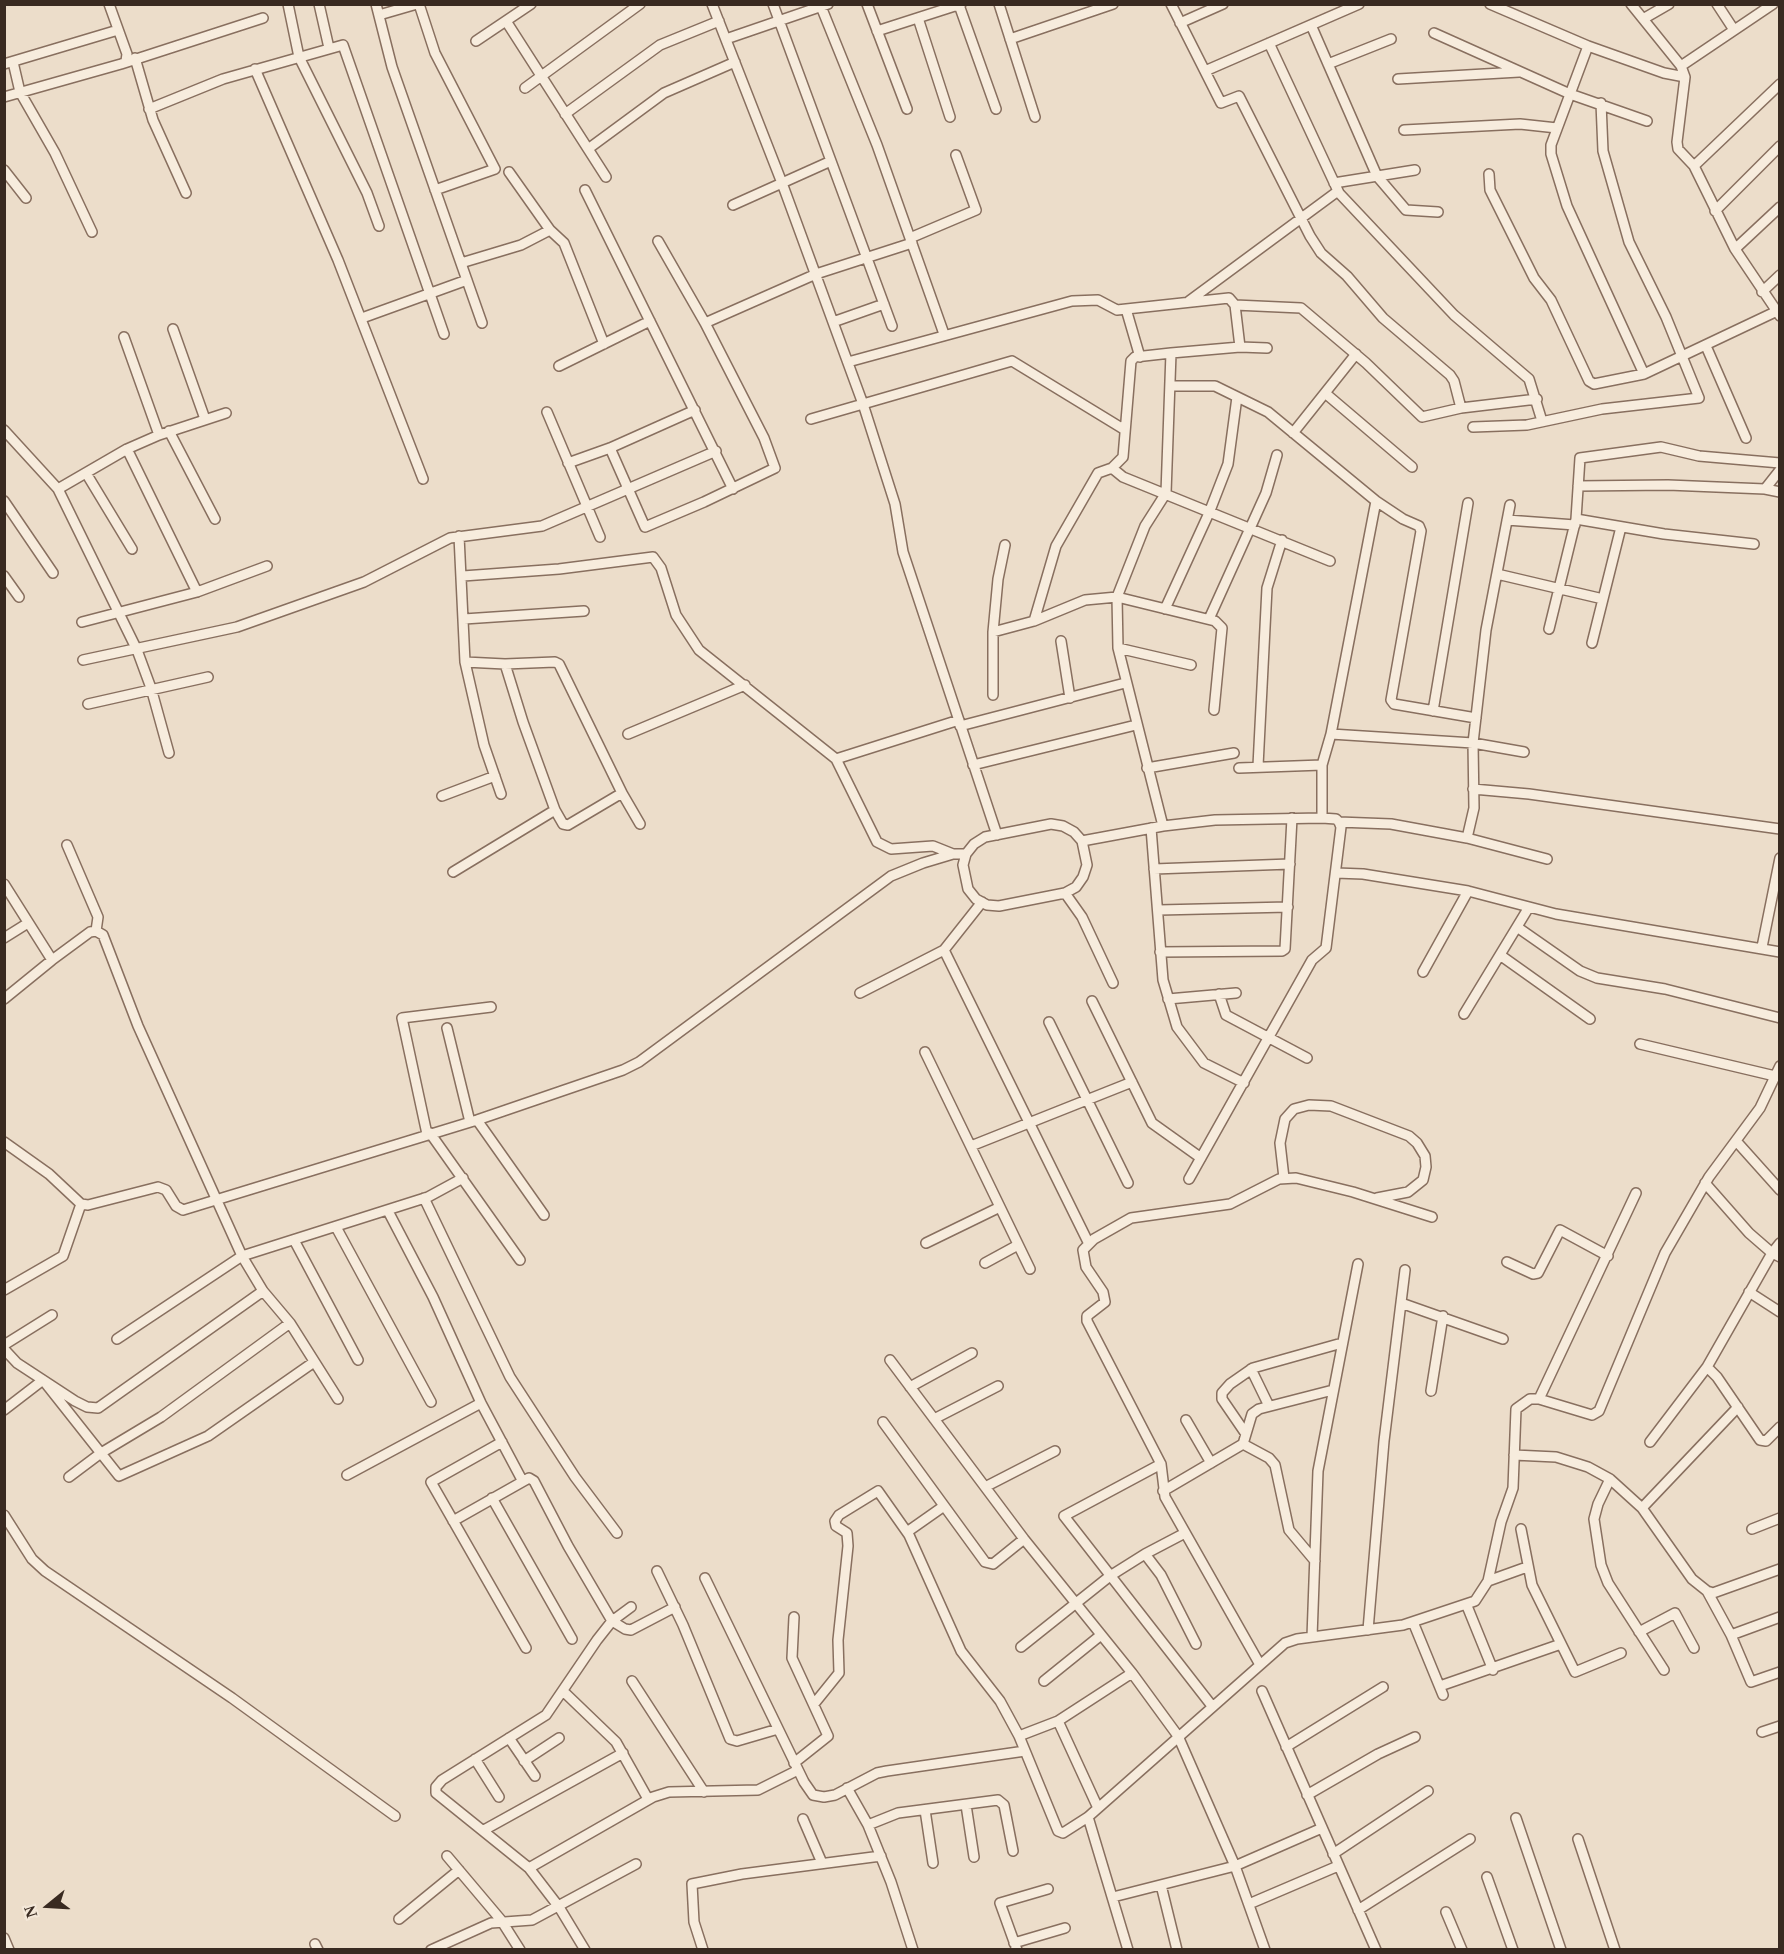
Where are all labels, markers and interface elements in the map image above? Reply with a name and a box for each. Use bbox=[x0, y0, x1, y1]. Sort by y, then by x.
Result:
north arrow bbox=[18, 1876, 78, 1936]
text: N bbox=[21, 1904, 40, 1920]

